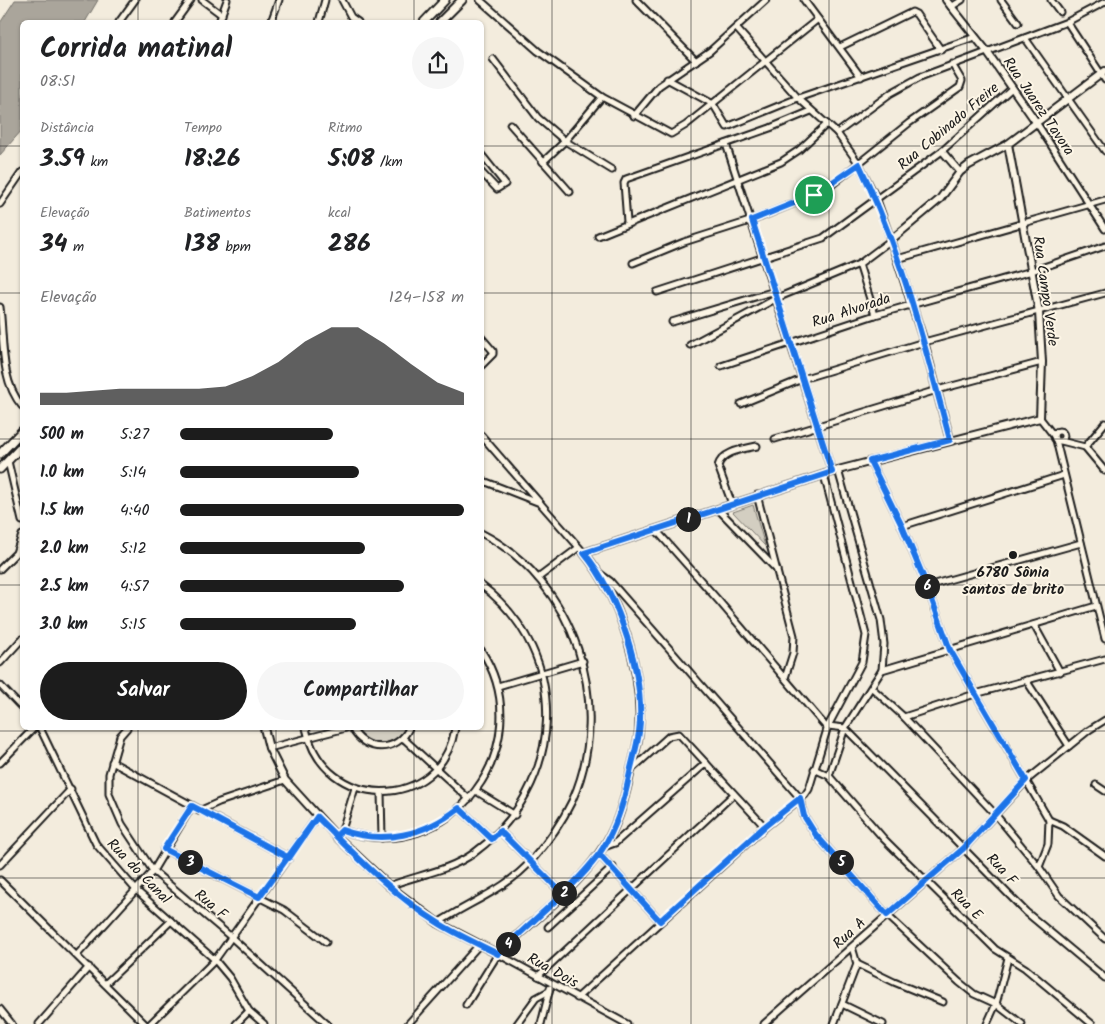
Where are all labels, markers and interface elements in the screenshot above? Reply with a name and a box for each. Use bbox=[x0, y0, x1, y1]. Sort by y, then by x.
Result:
text: Corrida matinal bbox=[40, 27, 232, 72]
button: share bbox=[412, 37, 464, 89]
street label: Rua Juarez Tavora bbox=[996, 52, 1080, 161]
text: 08:51 bbox=[40, 69, 75, 94]
street label: Rua Cobinado Freire bbox=[893, 77, 1005, 177]
text: Distância bbox=[40, 117, 94, 139]
text: Tempo bbox=[184, 117, 222, 139]
text: Ritmo bbox=[328, 117, 362, 139]
text: 3.59 bbox=[40, 139, 85, 179]
text: 18:26 bbox=[184, 139, 241, 179]
text: 5:08 bbox=[328, 139, 374, 179]
text: km bbox=[85, 151, 108, 173]
text: /km bbox=[374, 151, 403, 173]
pin bbox=[793, 174, 835, 216]
icon: arrive bbox=[800, 181, 828, 209]
text: Elevação bbox=[40, 202, 90, 224]
text: Batimentos bbox=[184, 202, 251, 224]
text: kcal bbox=[328, 202, 351, 224]
text: 34 bbox=[40, 224, 67, 264]
text: 138 bbox=[184, 224, 220, 264]
text: 286 bbox=[328, 224, 371, 264]
street label: Rua Campo Verde bbox=[1025, 235, 1065, 348]
text: m bbox=[67, 236, 84, 258]
text: bpm bbox=[220, 236, 251, 258]
text: Elevação bbox=[40, 285, 97, 310]
text: 124–158 m bbox=[389, 285, 464, 310]
street label: Rua Alvorada bbox=[809, 287, 894, 335]
text: 500 m bbox=[40, 422, 84, 447]
text: 5:27 bbox=[120, 422, 149, 447]
text: 1.0 km bbox=[40, 460, 84, 485]
text: 5:14 bbox=[120, 460, 146, 485]
text: 1.5 km bbox=[40, 498, 84, 523]
text: 4:40 bbox=[120, 498, 150, 523]
pin: 1 bbox=[676, 506, 700, 532]
text: 1 bbox=[686, 508, 691, 530]
text: 2.0 km bbox=[40, 536, 88, 561]
text: 5:12 bbox=[120, 536, 147, 561]
marker: 6780 Sônia santos de brito bbox=[1007, 549, 1019, 561]
place label: 6780 Sônia santos de brito bbox=[962, 561, 1064, 602]
text: 2.5 km bbox=[40, 574, 88, 599]
text: 4:57 bbox=[120, 574, 149, 599]
pin: 6 bbox=[914, 574, 940, 598]
text: 6 bbox=[924, 575, 931, 597]
text: 3.0 km bbox=[40, 612, 88, 637]
text: 5:15 bbox=[120, 612, 146, 637]
button: Salvar bbox=[40, 662, 247, 720]
button: Compartilhar bbox=[257, 662, 464, 720]
street label: Rua do Canal bbox=[100, 833, 176, 910]
street label: Rua F bbox=[980, 848, 1023, 892]
pin: 3 bbox=[178, 850, 202, 874]
pin: 5 bbox=[828, 850, 854, 874]
text: 3 bbox=[187, 851, 194, 873]
text: 5 bbox=[838, 851, 845, 873]
pin: 2 bbox=[552, 880, 576, 906]
text: 2 bbox=[560, 882, 569, 904]
street label: Rua E bbox=[944, 883, 989, 927]
street label: Rua F bbox=[189, 884, 233, 927]
street label: Rua A bbox=[827, 912, 872, 955]
pin: 4 bbox=[496, 932, 520, 956]
text: 4 bbox=[505, 933, 512, 955]
street label: Rua Dois bbox=[522, 947, 583, 995]

